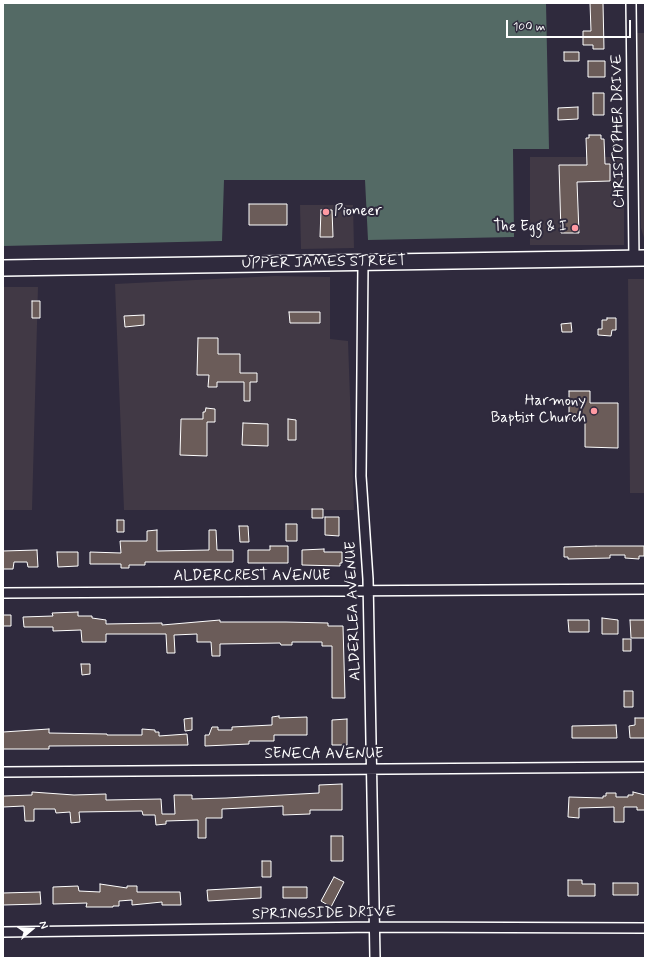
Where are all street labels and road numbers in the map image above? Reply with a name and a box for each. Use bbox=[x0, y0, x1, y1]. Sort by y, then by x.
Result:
street label: CHRISTOPHER DRIVE bbox=[609, 54, 629, 208]
street label: UPPER JAMES STREET bbox=[242, 253, 406, 273]
street label: ALDERLEA AVENUE bbox=[343, 541, 365, 681]
street label: ALDERCREST AVENUE bbox=[173, 568, 331, 586]
street label: SENECA AVENUE bbox=[264, 746, 384, 764]
street label: SPRINGSIDE DRIVE bbox=[252, 904, 396, 924]

